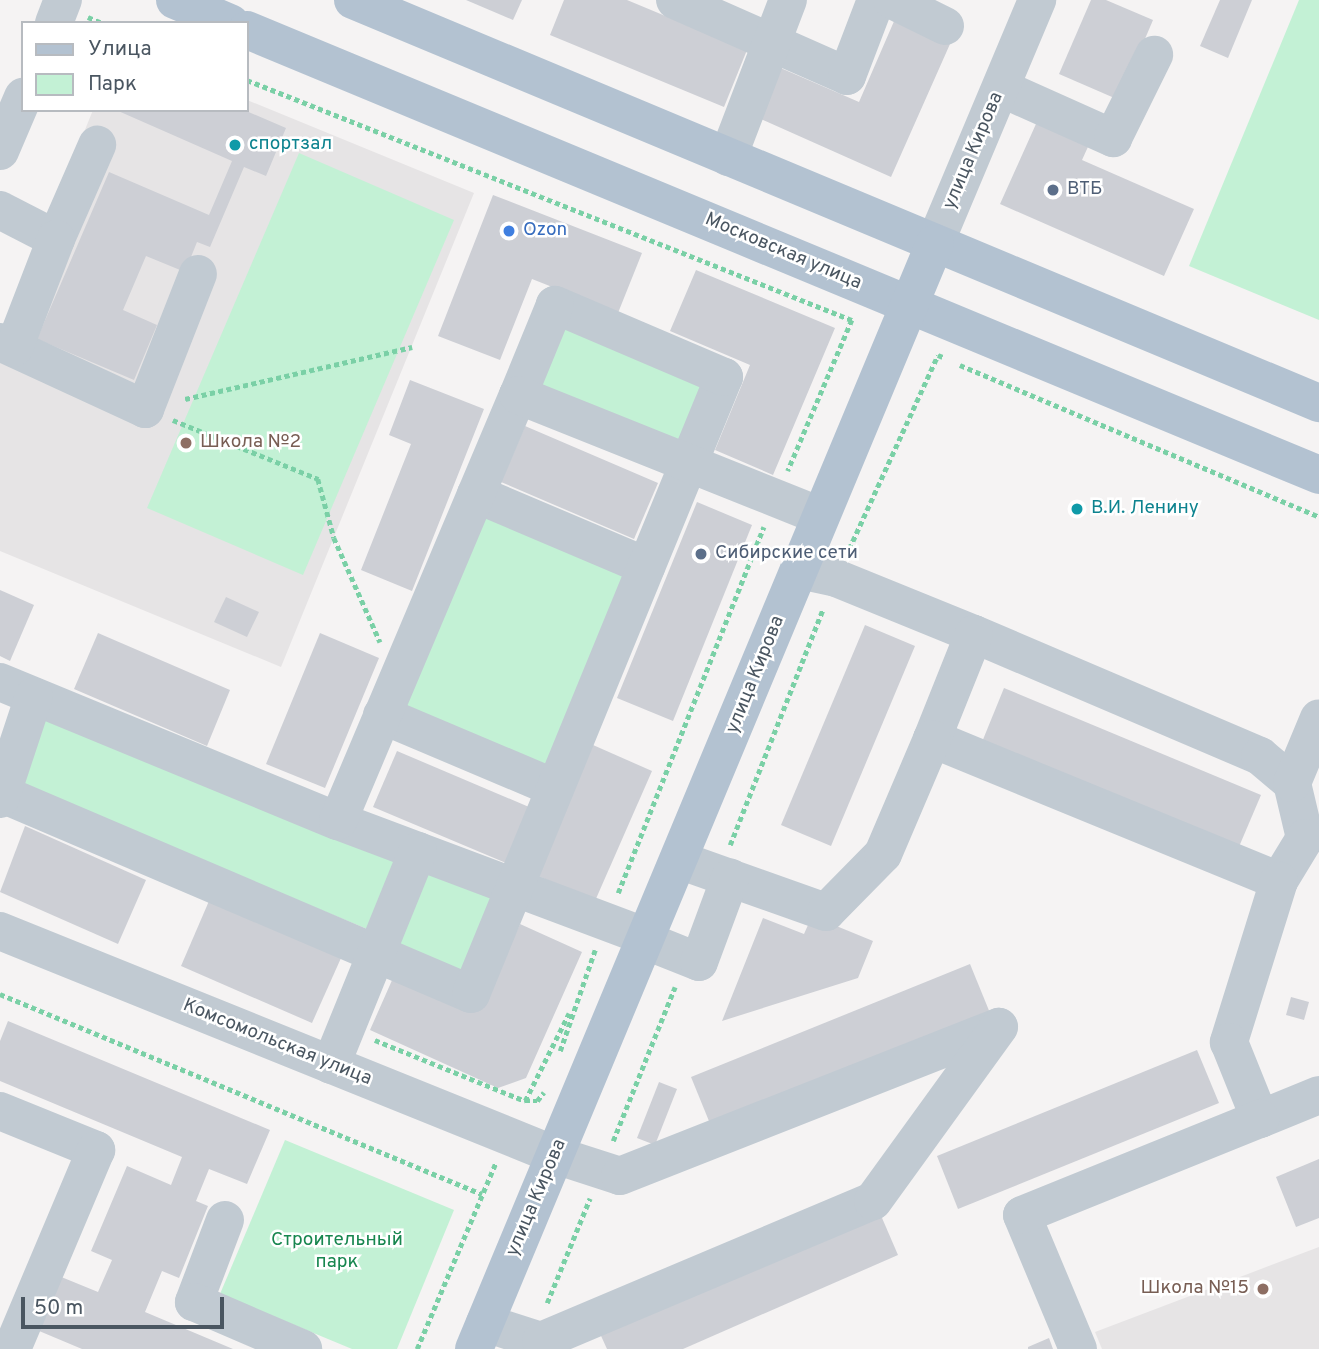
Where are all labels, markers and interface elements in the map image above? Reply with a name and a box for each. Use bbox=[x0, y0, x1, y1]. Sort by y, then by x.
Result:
legend bbox=[21, 21, 248, 112]
text: Улица bbox=[88, 36, 152, 63]
text: Парк bbox=[88, 71, 137, 98]
street label: улица Кирова bbox=[939, 89, 1009, 213]
place label: спортзал bbox=[249, 134, 332, 156]
marker: спортзал bbox=[227, 137, 243, 153]
place label: ВТБ bbox=[1067, 179, 1103, 201]
marker: ВТБ bbox=[1045, 182, 1061, 198]
street label: Московская улица bbox=[701, 209, 865, 295]
place label: Ozon bbox=[523, 220, 567, 242]
marker: Ozon bbox=[501, 223, 517, 239]
place label: Школа №2 bbox=[200, 432, 301, 454]
marker: Школа №2 bbox=[178, 435, 194, 451]
place label: В.И. Ленину bbox=[1091, 498, 1199, 520]
marker: В.И. Ленину bbox=[1069, 501, 1085, 517]
place label: Сибирские сети bbox=[715, 543, 858, 565]
marker: Сибирские сети bbox=[693, 546, 709, 562]
street label: улица Кирова bbox=[722, 613, 790, 737]
street label: Комсомольская улица bbox=[179, 995, 375, 1091]
street label: улица Кирова bbox=[502, 1136, 572, 1260]
park label: Строительный парк bbox=[271, 1230, 403, 1274]
place label: Школа №15 bbox=[1141, 1278, 1249, 1300]
marker: Школа №15 bbox=[1255, 1281, 1271, 1297]
scale bar bbox=[24, 1282, 228, 1326]
text: 50 m bbox=[34, 1295, 83, 1322]

